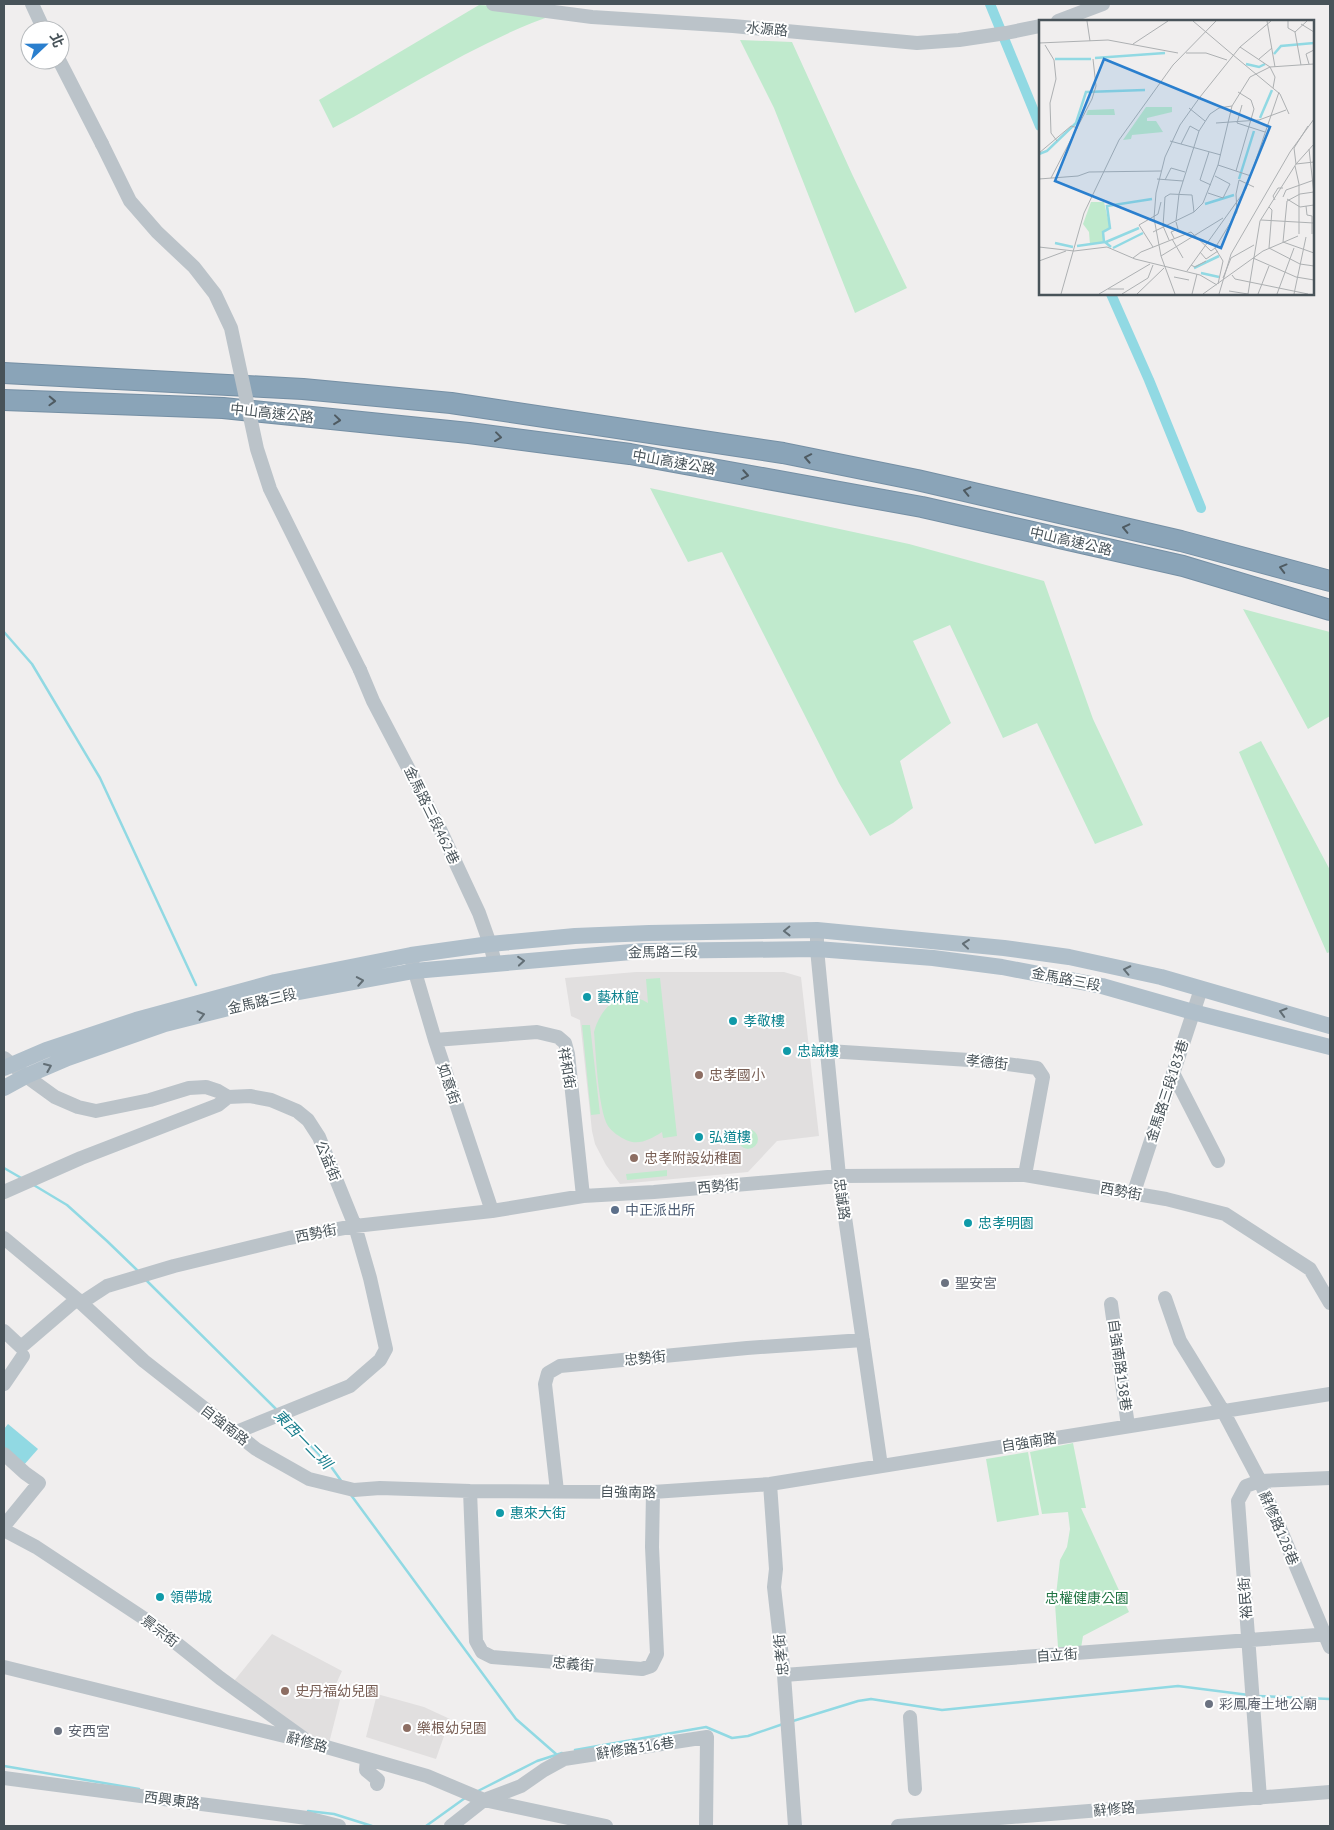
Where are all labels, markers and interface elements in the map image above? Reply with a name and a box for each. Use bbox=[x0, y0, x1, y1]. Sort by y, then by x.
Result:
street label: 水源路 bbox=[745, 18, 789, 40]
north arrow bbox=[20, 20, 70, 70]
inset map bbox=[1039, 20, 1314, 295]
text: 北 bbox=[46, 30, 68, 50]
one-way arrow bbox=[49, 395, 57, 406]
street label: 中山高速公路 bbox=[229, 400, 315, 426]
one-way arrow bbox=[333, 414, 341, 425]
one-way arrow bbox=[495, 431, 503, 442]
street label: 中山高速公路 bbox=[631, 446, 717, 478]
one-way arrow bbox=[804, 453, 813, 464]
one-way arrow bbox=[741, 469, 750, 479]
one-way arrow bbox=[963, 486, 972, 497]
street label: 中山高速公路 bbox=[1028, 523, 1114, 559]
one-way arrow bbox=[1121, 523, 1130, 534]
one-way arrow bbox=[1280, 564, 1288, 574]
street label: 金馬路三段462巷 bbox=[400, 763, 464, 867]
one-way arrow bbox=[783, 926, 790, 936]
one-way arrow bbox=[962, 939, 970, 950]
street label: 金馬路三段 bbox=[628, 942, 698, 962]
one-way arrow bbox=[518, 956, 526, 967]
street label: 金馬路三段 bbox=[1030, 963, 1102, 995]
one-way arrow bbox=[1122, 965, 1131, 976]
one-way arrow bbox=[356, 976, 365, 987]
street label: 金馬路三段 bbox=[226, 984, 298, 1018]
place label: 藝林館 bbox=[597, 988, 639, 1006]
marker: 藝林館 bbox=[581, 991, 593, 1003]
one-way arrow bbox=[1280, 1008, 1288, 1018]
one-way arrow bbox=[197, 1010, 206, 1021]
place label: 孝敬樓 bbox=[743, 1012, 785, 1030]
marker: 孝敬樓 bbox=[727, 1015, 739, 1027]
street label: 金馬路三段183巷 bbox=[1142, 1037, 1192, 1145]
place label: 忠誠樓 bbox=[797, 1042, 839, 1060]
marker: 忠誠樓 bbox=[781, 1045, 793, 1057]
street label: 祥和街 bbox=[554, 1046, 580, 1090]
street label: 孝德街 bbox=[965, 1051, 1009, 1073]
street label: 如意街 bbox=[434, 1061, 464, 1107]
one-way arrow bbox=[43, 1063, 52, 1073]
place label: 忠孝國小 bbox=[709, 1066, 765, 1084]
marker: 忠孝國小 bbox=[693, 1069, 705, 1081]
place label: 弘道樓 bbox=[709, 1128, 751, 1146]
marker: 弘道樓 bbox=[693, 1131, 705, 1143]
street label: 公益街 bbox=[312, 1138, 344, 1184]
place label: 忠孝附設幼稚園 bbox=[644, 1149, 742, 1167]
marker: 忠孝附設幼稚園 bbox=[628, 1152, 640, 1164]
street label: 西勢街 bbox=[696, 1175, 740, 1197]
street label: 忠誠路 bbox=[830, 1177, 854, 1221]
street label: 西勢街 bbox=[1099, 1178, 1143, 1204]
place label: 中正派出所 bbox=[625, 1201, 695, 1219]
marker: 中正派出所 bbox=[609, 1204, 621, 1216]
place label: 忠孝明園 bbox=[978, 1214, 1034, 1232]
marker: 忠孝明園 bbox=[962, 1217, 974, 1229]
street label: 西勢街 bbox=[294, 1220, 338, 1246]
place label: 聖安宮 bbox=[955, 1274, 997, 1292]
marker: 聖安宮 bbox=[939, 1277, 951, 1289]
street label: 自強南路138巷 bbox=[1105, 1318, 1135, 1412]
street label: 忠勢街 bbox=[623, 1347, 667, 1369]
street label: 自強南路 bbox=[197, 1401, 253, 1449]
water label: 東西一二圳 bbox=[270, 1405, 337, 1474]
street label: 自強南路 bbox=[1000, 1429, 1058, 1455]
street label: 自強南路 bbox=[600, 1483, 656, 1501]
street label: 辭修路128巷 bbox=[1255, 1488, 1303, 1568]
place label: 惠來大街 bbox=[510, 1504, 566, 1522]
marker: 惠來大街 bbox=[494, 1507, 506, 1519]
street label: 裕民街 bbox=[1235, 1576, 1255, 1620]
place label: 領帶城 bbox=[170, 1588, 212, 1606]
park label: 忠權健康公園 bbox=[1045, 1589, 1129, 1607]
marker: 領帶城 bbox=[154, 1591, 166, 1603]
street label: 景宗街 bbox=[138, 1611, 182, 1651]
street label: 忠孝街 bbox=[770, 1633, 792, 1677]
street label: 自立街 bbox=[1035, 1645, 1079, 1665]
street label: 忠義街 bbox=[551, 1653, 595, 1675]
place label: 史丹福幼兒園 bbox=[295, 1682, 379, 1700]
marker: 史丹福幼兒園 bbox=[279, 1685, 291, 1697]
place label: 彩鳳庵土地公廟 bbox=[1219, 1695, 1317, 1713]
marker: 彩鳳庵土地公廟 bbox=[1203, 1698, 1215, 1710]
place label: 樂根幼兒園 bbox=[417, 1719, 487, 1737]
place label: 安西宮 bbox=[68, 1722, 110, 1740]
marker: 樂根幼兒園 bbox=[401, 1722, 413, 1734]
marker: 安西宮 bbox=[52, 1725, 64, 1737]
street label: 辭修路 bbox=[284, 1728, 330, 1756]
street label: 辭修路316巷 bbox=[595, 1733, 675, 1763]
street label: 西興東路 bbox=[143, 1788, 201, 1812]
street label: 辭修路 bbox=[1092, 1798, 1136, 1820]

